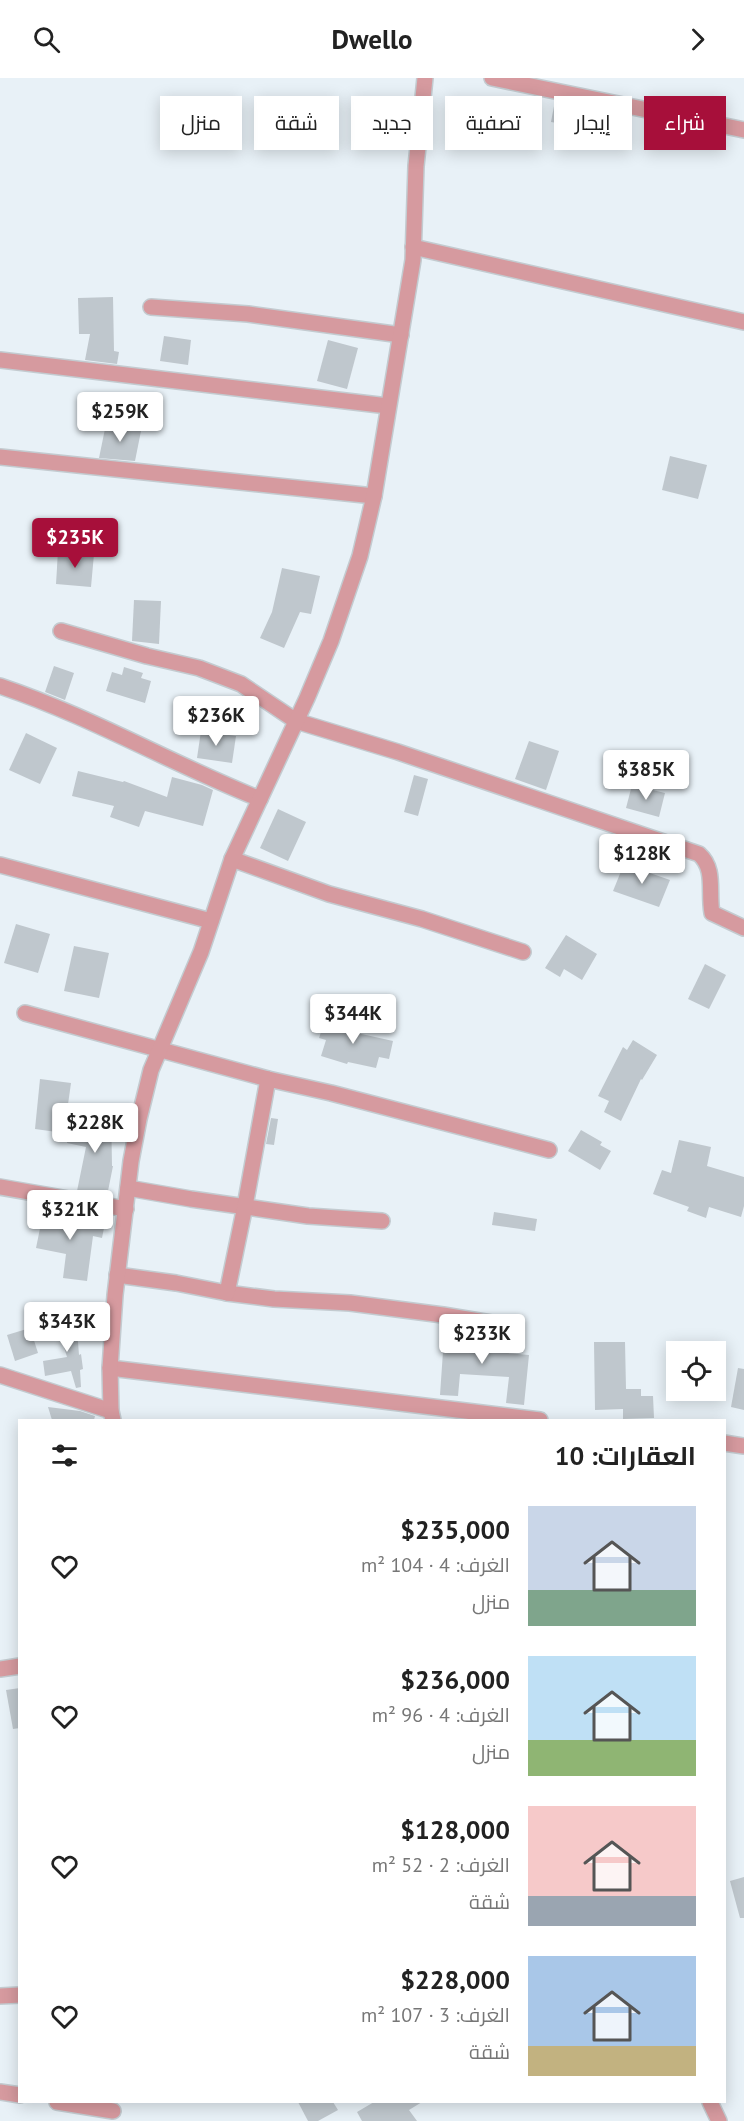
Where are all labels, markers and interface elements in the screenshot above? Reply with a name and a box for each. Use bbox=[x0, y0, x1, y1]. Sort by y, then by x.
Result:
text: Dwello bbox=[332, 22, 412, 56]
icon: search bbox=[30, 23, 63, 56]
icon: forward bbox=[681, 23, 714, 56]
chip: منزل bbox=[160, 96, 242, 150]
chip: شقة bbox=[254, 96, 339, 150]
chip: جديد bbox=[351, 96, 433, 150]
chip: تصفية bbox=[445, 96, 542, 150]
chip: إيجار bbox=[554, 96, 632, 150]
chip: شراء bbox=[644, 96, 726, 150]
pin: $259K bbox=[78, 392, 162, 443]
text: $259K bbox=[91, 398, 149, 424]
pin: $235K bbox=[33, 518, 117, 569]
text: $235K bbox=[46, 524, 104, 550]
pin: $236K bbox=[174, 696, 258, 747]
text: $236K bbox=[187, 702, 245, 728]
pin: $385K bbox=[604, 750, 688, 801]
text: $385K bbox=[617, 756, 675, 782]
pin: $128K bbox=[600, 834, 684, 885]
text: $128K bbox=[613, 840, 671, 866]
pin: $344K bbox=[311, 994, 395, 1045]
text: $344K bbox=[324, 1000, 382, 1026]
pin: $228K bbox=[53, 1103, 137, 1154]
text: $228K bbox=[66, 1109, 124, 1135]
pin: $321K bbox=[28, 1190, 112, 1241]
text: $321K bbox=[41, 1196, 99, 1222]
pin: $343K bbox=[25, 1302, 109, 1353]
text: $343K bbox=[38, 1308, 96, 1334]
pin: $233K bbox=[440, 1314, 524, 1365]
text: $233K bbox=[453, 1320, 511, 1346]
map controls bbox=[666, 1341, 726, 1401]
button: locate bbox=[666, 1341, 726, 1401]
icon: filters bbox=[48, 1439, 81, 1472]
text: العقارات: 10 bbox=[555, 1439, 696, 1472]
text: $235,000 bbox=[400, 1513, 510, 1546]
icon: home bbox=[576, 1530, 648, 1602]
icon: heart bbox=[48, 1550, 81, 1583]
text: الغرف: 4 · 104 m² bbox=[361, 1552, 510, 1578]
text: منزل bbox=[472, 1589, 510, 1615]
text: $236,000 bbox=[400, 1663, 510, 1696]
icon: home bbox=[576, 1680, 648, 1752]
icon: heart bbox=[48, 1700, 81, 1733]
text: الغرف: 4 · 96 m² bbox=[372, 1702, 510, 1728]
text: منزل bbox=[472, 1739, 510, 1765]
text: $128,000 bbox=[400, 1813, 510, 1846]
icon: home bbox=[576, 1830, 648, 1902]
icon: heart bbox=[48, 1850, 81, 1883]
text: الغرف: 2 · 52 m² bbox=[372, 1852, 510, 1878]
text: شقة bbox=[469, 1889, 510, 1915]
text: $228,000 bbox=[400, 1963, 510, 1996]
icon: home bbox=[576, 1980, 648, 2052]
icon: heart bbox=[48, 2000, 81, 2033]
text: الغرف: 3 · 107 m² bbox=[361, 2002, 510, 2028]
text: شقة bbox=[469, 2039, 510, 2065]

